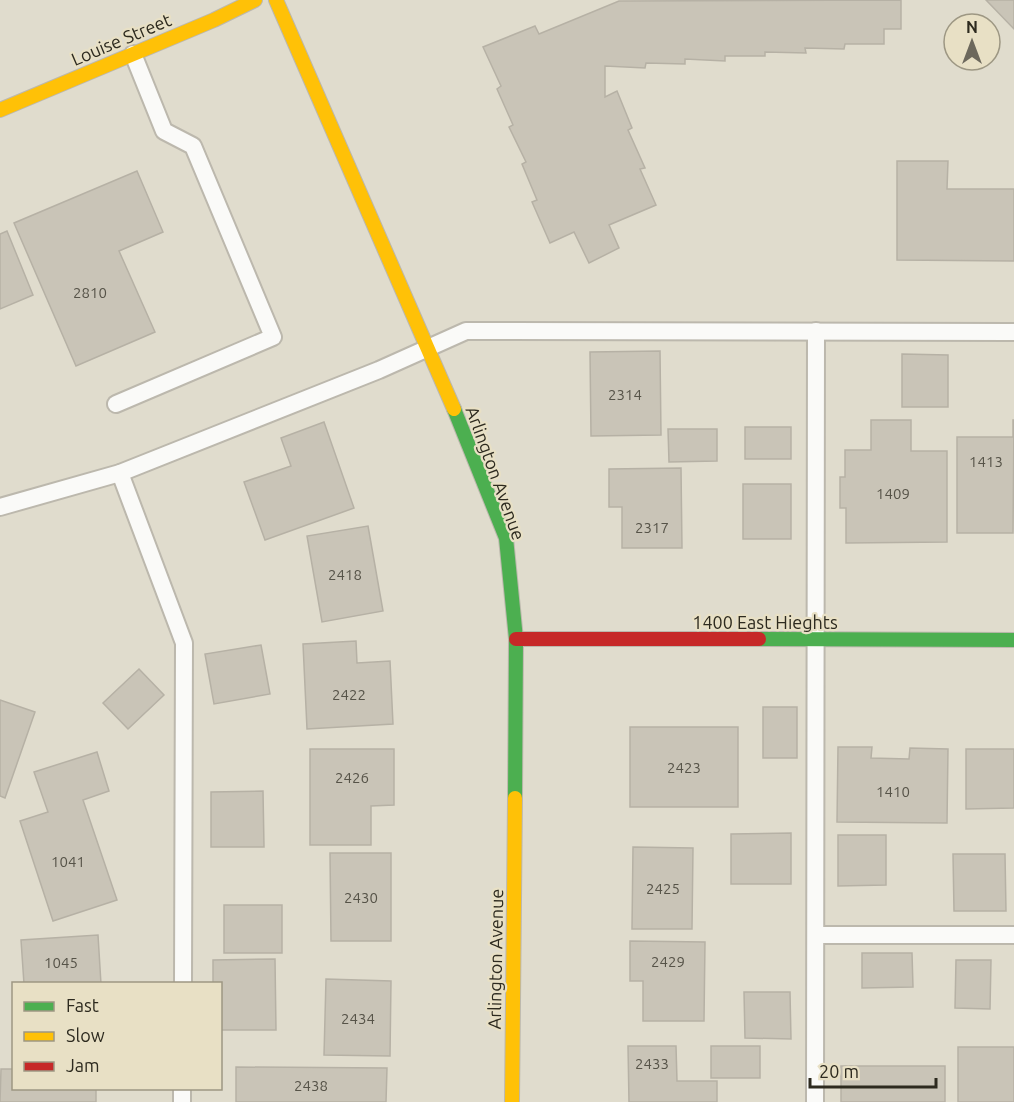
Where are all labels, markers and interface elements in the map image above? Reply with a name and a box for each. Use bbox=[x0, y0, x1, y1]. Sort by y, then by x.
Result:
street label: Louise Street bbox=[68, 9, 174, 69]
north arrow bbox=[942, 12, 1002, 72]
text: N bbox=[966, 18, 978, 36]
house number: 2810 bbox=[73, 284, 107, 301]
house number: 2314 bbox=[608, 386, 642, 403]
street label: Arlington Avenue bbox=[463, 403, 529, 543]
house number: 1413 bbox=[969, 453, 1003, 470]
house number: 1409 bbox=[876, 485, 910, 502]
house number: 2317 bbox=[635, 519, 669, 536]
house number: 2418 bbox=[328, 566, 362, 583]
street label: 1400 East Hieghts bbox=[692, 612, 838, 632]
house number: 2422 bbox=[332, 686, 366, 703]
house number: 2423 bbox=[667, 759, 701, 776]
house number: 2426 bbox=[335, 769, 369, 786]
house number: 1410 bbox=[876, 783, 910, 800]
house number: 1041 bbox=[51, 853, 85, 870]
house number: 2425 bbox=[646, 880, 680, 897]
street label: Arlington Avenue bbox=[484, 888, 506, 1030]
house number: 2430 bbox=[344, 889, 378, 906]
house number: 2429 bbox=[651, 953, 685, 970]
house number: 1045 bbox=[44, 954, 78, 971]
legend bbox=[12, 982, 222, 1090]
text: Fast bbox=[66, 995, 99, 1015]
house number: 2434 bbox=[341, 1010, 375, 1027]
text: Slow bbox=[66, 1025, 105, 1045]
scale bar bbox=[810, 1051, 936, 1089]
text: Jam bbox=[66, 1055, 100, 1075]
house number: 2433 bbox=[635, 1055, 669, 1072]
text: 20 m bbox=[819, 1061, 859, 1081]
house number: 2438 bbox=[294, 1077, 328, 1094]

